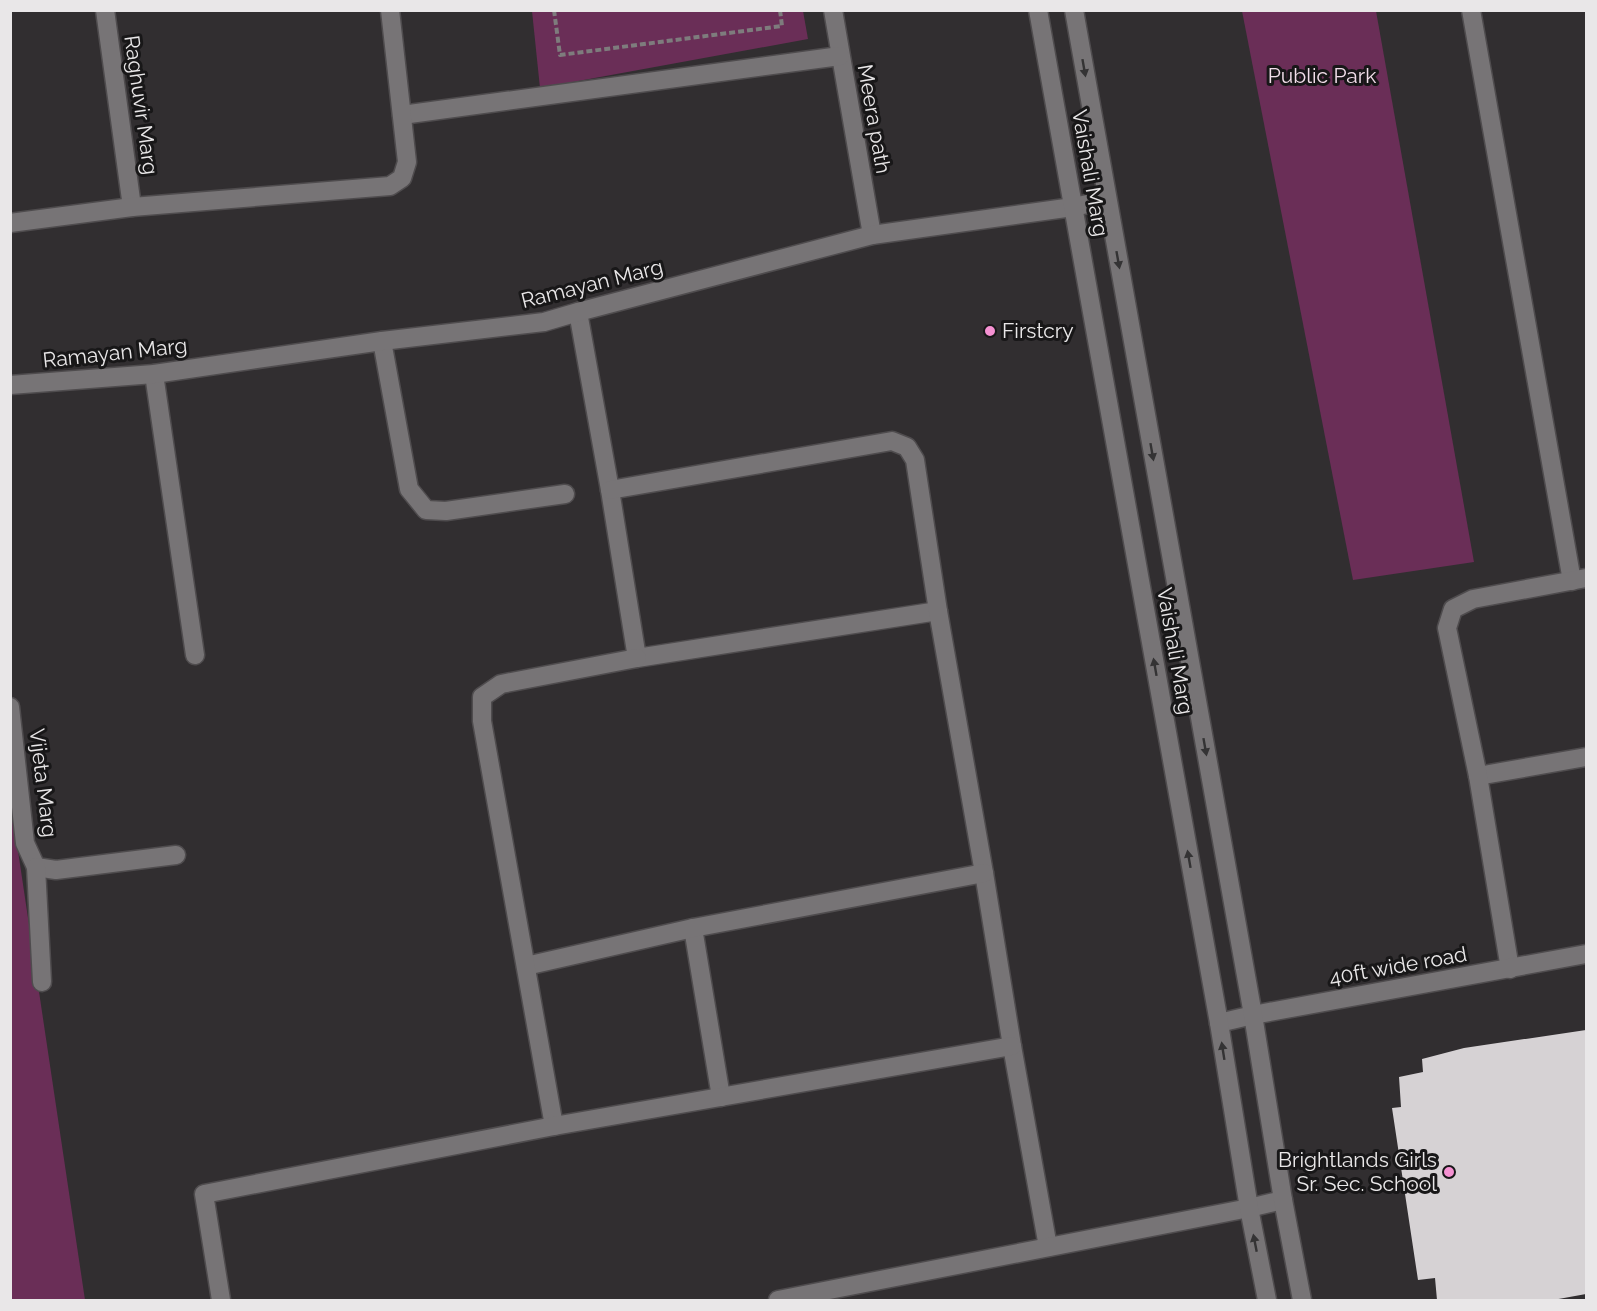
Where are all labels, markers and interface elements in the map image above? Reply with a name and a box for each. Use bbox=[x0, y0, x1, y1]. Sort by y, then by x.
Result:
street label: Raghuvir Marg bbox=[119, 34, 164, 176]
one-way arrow bbox=[1080, 59, 1089, 78]
street label: Meera path bbox=[853, 62, 896, 176]
park label: Public Park bbox=[1268, 63, 1376, 88]
street label: Vaishali Marg bbox=[1067, 107, 1114, 238]
one-way arrow bbox=[1114, 251, 1123, 270]
street label: Ramayan Marg bbox=[518, 254, 665, 313]
place label: Firstcry bbox=[1002, 318, 1074, 343]
marker: Firstcry bbox=[983, 324, 997, 338]
street label: Ramayan Marg bbox=[41, 332, 189, 373]
one-way arrow bbox=[1148, 443, 1157, 462]
street label: Vaishali Marg bbox=[1152, 585, 1199, 716]
one-way arrow bbox=[1150, 657, 1159, 676]
street label: Vijeta Marg bbox=[24, 727, 63, 839]
one-way arrow bbox=[1201, 738, 1210, 757]
one-way arrow bbox=[1184, 849, 1193, 868]
street label: 40ft wide road bbox=[1327, 941, 1469, 990]
one-way arrow bbox=[1218, 1041, 1227, 1060]
place label: Brightlands Girls Sr. Sec. School bbox=[1278, 1147, 1437, 1196]
marker: Brightlands Girls Sr. Sec. School bbox=[1442, 1165, 1456, 1179]
one-way arrow bbox=[1250, 1234, 1260, 1252]

